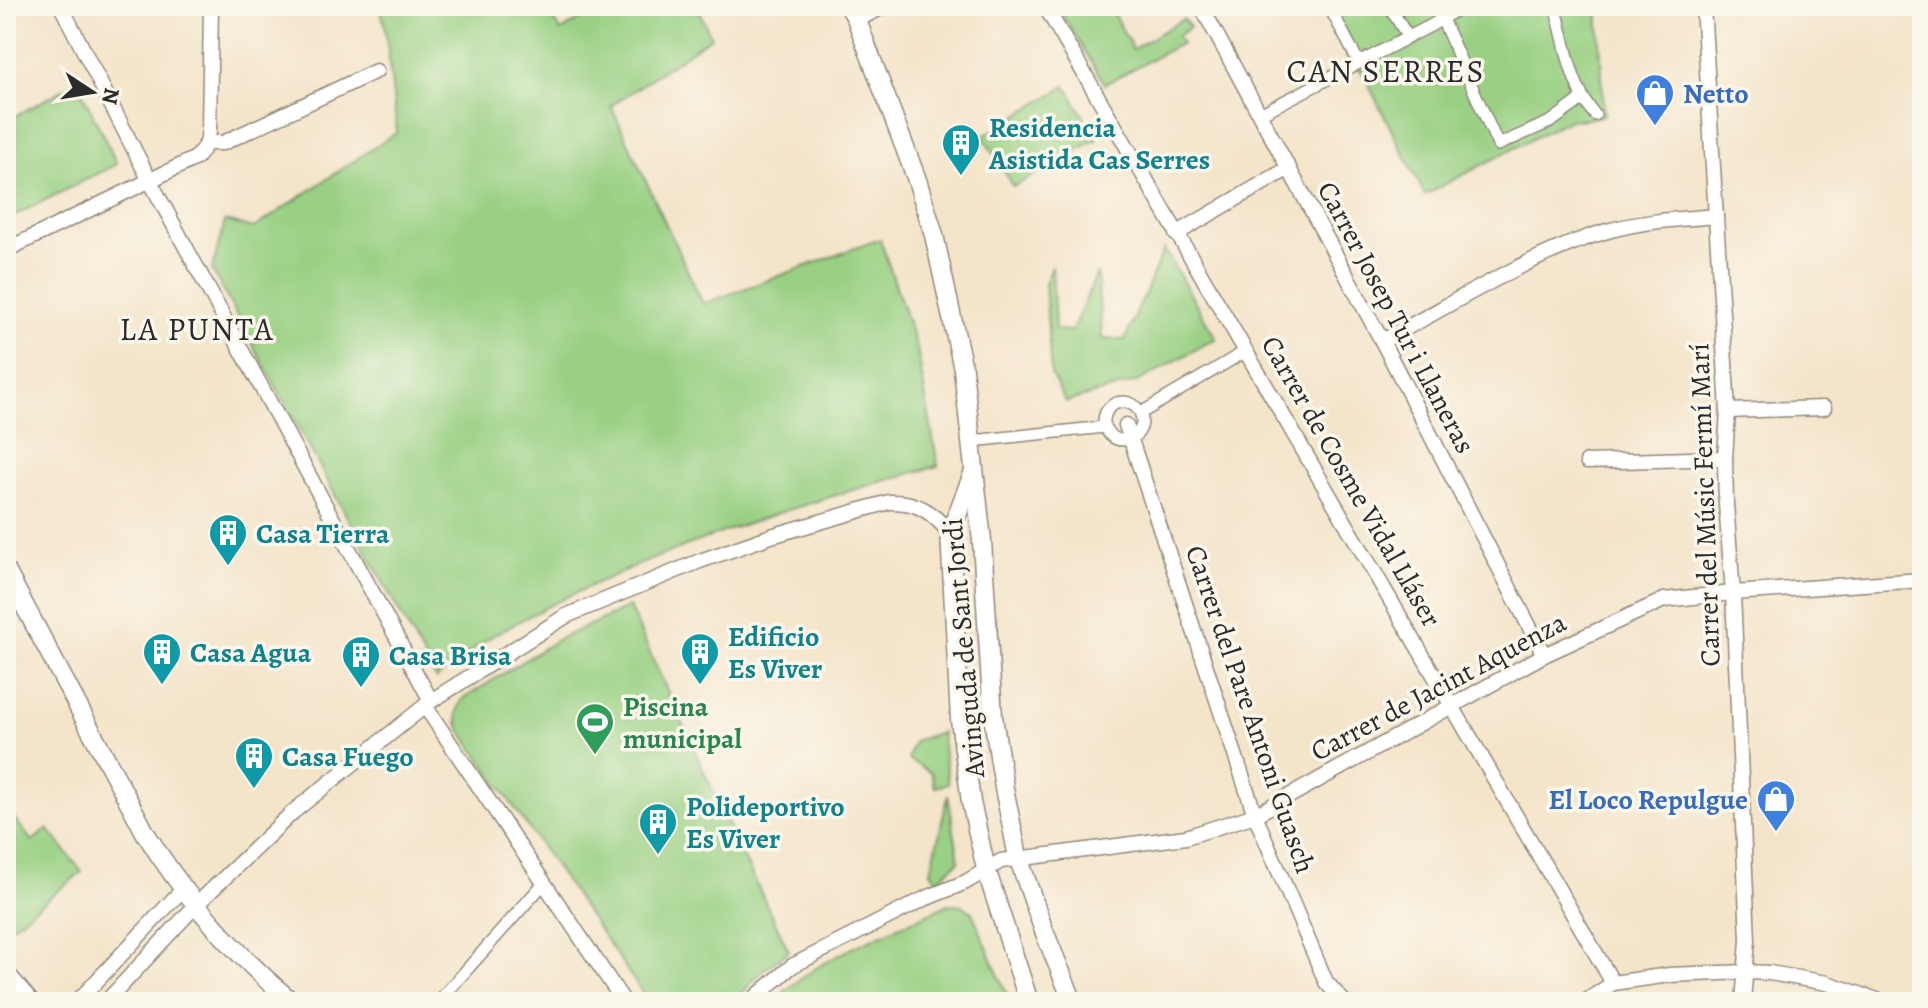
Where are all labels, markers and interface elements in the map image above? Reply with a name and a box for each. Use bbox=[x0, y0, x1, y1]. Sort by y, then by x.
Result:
district label: CAN SERRES bbox=[1287, 49, 1485, 93]
north arrow bbox=[52, 52, 132, 132]
shop icon: Netto bbox=[1634, 72, 1676, 127]
place label: Netto bbox=[1683, 75, 1749, 113]
text: N bbox=[94, 85, 127, 107]
place label: Residencia Asistida Cas Serres bbox=[988, 109, 1210, 179]
building icon: Residencia Asistida Cas Serres bbox=[940, 122, 982, 177]
street label: Carrer Josep Tur i Llaneras bbox=[1308, 175, 1484, 460]
district label: LA PUNTA bbox=[119, 307, 275, 351]
street label: Carrer de Cosme Vidal Lláser bbox=[1252, 329, 1450, 634]
street label: Carrer del Músic Fermí Marí bbox=[1680, 343, 1730, 667]
building icon: Casa Tierra bbox=[207, 512, 249, 567]
place label: Casa Tierra bbox=[256, 515, 390, 553]
street label: Avinguda de Sant Jordi bbox=[934, 517, 994, 780]
street label: Carrer del Pare Antoni Guasch bbox=[1176, 540, 1324, 878]
street label: Carrer de Jacint Aquenza bbox=[1304, 603, 1573, 770]
place label: Edificio Es Viver bbox=[728, 618, 823, 688]
building icon: Casa Agua bbox=[141, 631, 183, 686]
building icon: Edificio Es Viver bbox=[679, 631, 721, 686]
place label: Casa Agua bbox=[190, 634, 312, 672]
building icon: Casa Brisa bbox=[340, 634, 382, 689]
place label: Casa Brisa bbox=[389, 637, 512, 675]
place label: Piscina municipal bbox=[623, 688, 742, 758]
sports icon: Piscina municipal bbox=[574, 701, 616, 756]
building icon: Casa Fuego bbox=[233, 735, 275, 790]
place label: Casa Fuego bbox=[282, 738, 414, 776]
shop icon: El Loco Repulgue bbox=[1755, 778, 1797, 833]
place label: El Loco Repulgue bbox=[1548, 781, 1748, 819]
place label: Polideportivo Es Viver bbox=[686, 788, 845, 858]
building icon: Polideportivo Es Viver bbox=[637, 801, 679, 856]

